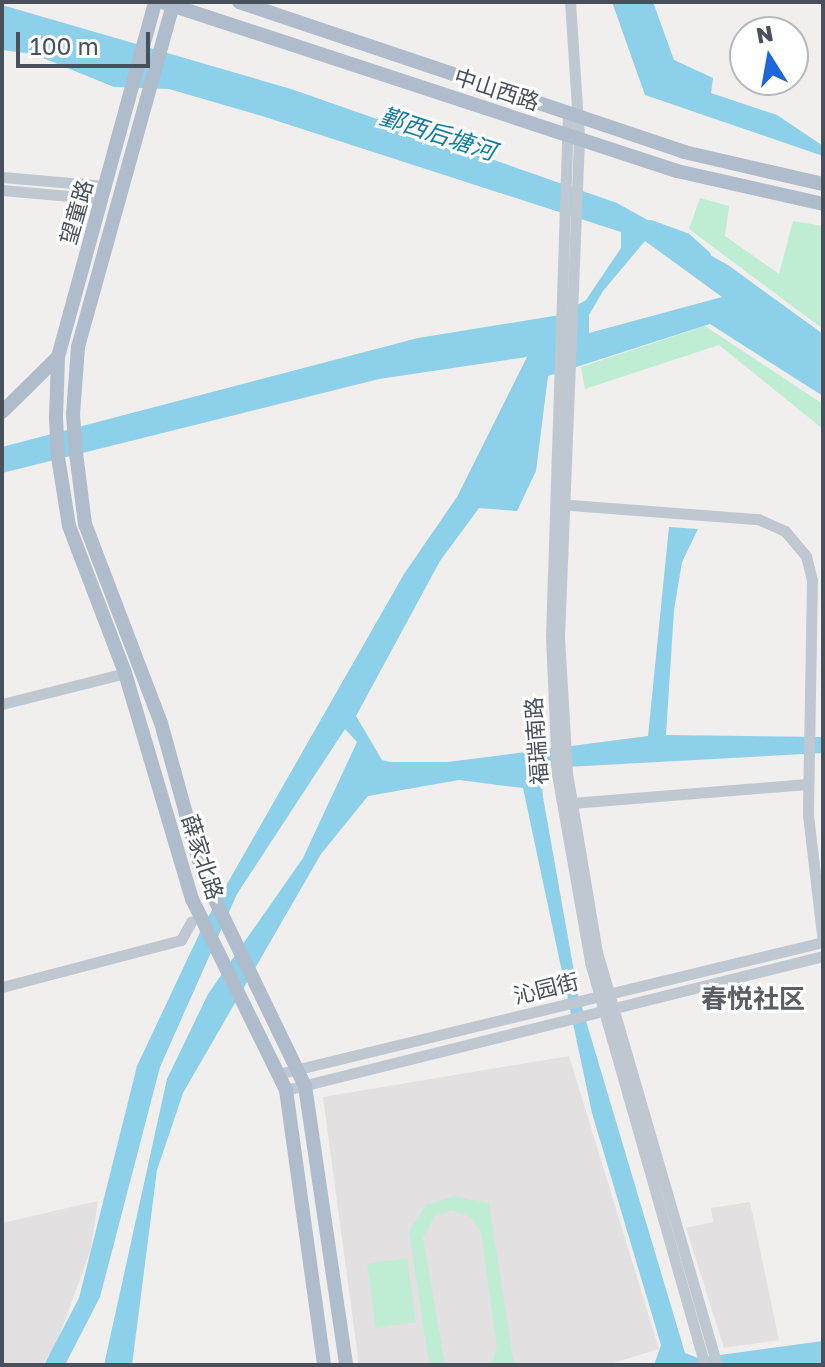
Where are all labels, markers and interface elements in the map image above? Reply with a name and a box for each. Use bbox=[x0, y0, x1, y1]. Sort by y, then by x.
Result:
scale bar bbox=[20, 16, 154, 66]
north arrow bbox=[729, 16, 809, 96]
text: N bbox=[754, 19, 775, 49]
text: 100 m bbox=[30, 31, 99, 60]
street label: 中山西路 bbox=[451, 63, 543, 115]
water label: 鄞西后塘河 bbox=[376, 101, 500, 165]
street label: 望童路 bbox=[54, 177, 98, 247]
street label: 福瑞南路 bbox=[520, 696, 552, 786]
street label: 薛家北路 bbox=[177, 811, 229, 903]
street label: 沁园街 bbox=[511, 967, 581, 1009]
district label: 春悦社区 bbox=[701, 983, 805, 1015]

